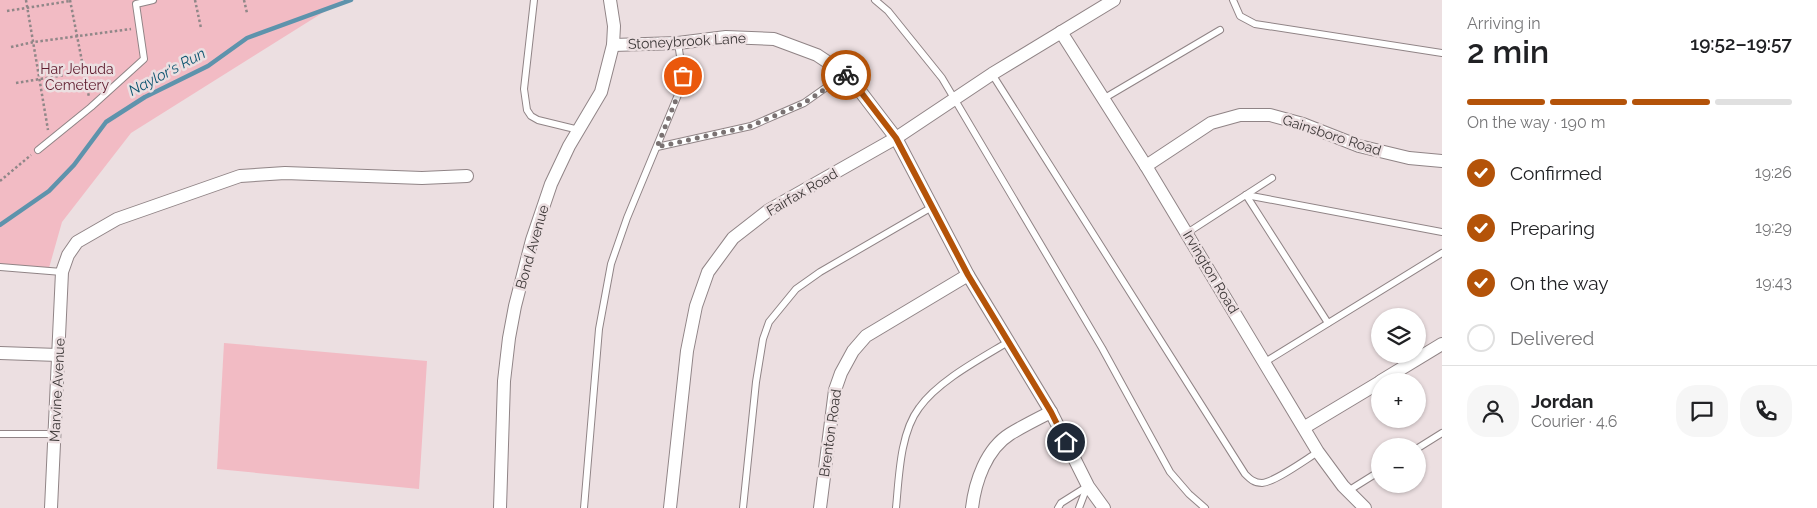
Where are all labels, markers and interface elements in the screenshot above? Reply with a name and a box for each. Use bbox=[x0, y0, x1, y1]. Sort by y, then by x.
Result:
text: Arriving in bbox=[1467, 14, 1541, 33]
street label: Stoneybrook Lane bbox=[628, 30, 746, 52]
text: 19:52–19:57 bbox=[1690, 32, 1792, 54]
text: 2 min bbox=[1467, 33, 1549, 70]
water label: Naylor's Run bbox=[125, 44, 209, 100]
courier bbox=[821, 50, 871, 100]
pin bbox=[662, 55, 704, 97]
park label: Har Jehuda Cemetery bbox=[40, 61, 114, 93]
icon: bike bbox=[832, 61, 860, 89]
icon: bag bbox=[669, 62, 697, 90]
street label: Gainsboro Road bbox=[1281, 112, 1383, 158]
text: On the way · 190 m bbox=[1467, 113, 1606, 132]
icon: check bbox=[1467, 159, 1495, 187]
text: Confirmed bbox=[1510, 162, 1602, 184]
text: 19:26 bbox=[1755, 163, 1792, 182]
street label: Fairfax Road bbox=[764, 165, 840, 219]
street label: Bond Avenue bbox=[512, 203, 552, 291]
icon: check bbox=[1467, 214, 1495, 242]
text: Preparing bbox=[1510, 217, 1595, 239]
text: 19:29 bbox=[1755, 218, 1792, 237]
street label: Irvington Road bbox=[1180, 228, 1242, 316]
icon: check bbox=[1467, 269, 1495, 297]
text: On the way bbox=[1510, 272, 1609, 294]
text: 19:43 bbox=[1755, 273, 1792, 292]
map controls bbox=[1371, 308, 1426, 493]
button: layers bbox=[1371, 308, 1426, 363]
text: Delivered bbox=[1510, 327, 1594, 349]
street label: Marvine Avenue bbox=[46, 338, 68, 442]
button: + bbox=[1371, 373, 1426, 428]
button: person bbox=[1467, 385, 1519, 437]
button: chat bbox=[1676, 385, 1728, 437]
button: phone bbox=[1740, 385, 1792, 437]
street label: Brenton Road bbox=[816, 388, 844, 478]
text: Jordan bbox=[1531, 390, 1594, 412]
text: Courier · 4.6 bbox=[1531, 412, 1617, 431]
pin bbox=[1045, 421, 1087, 463]
icon: home bbox=[1052, 428, 1080, 456]
button: − bbox=[1371, 438, 1426, 493]

